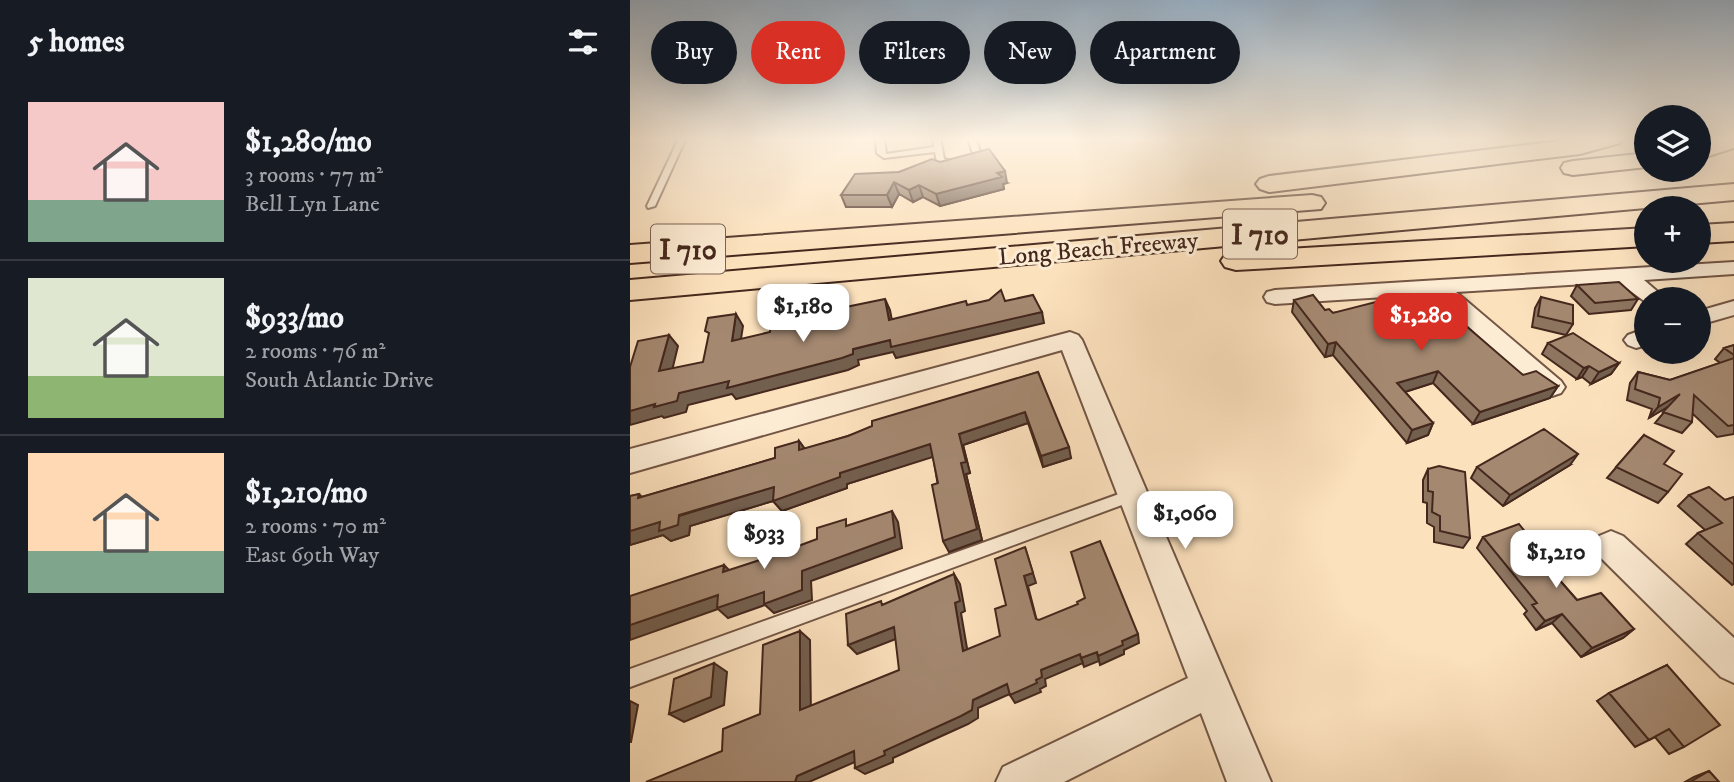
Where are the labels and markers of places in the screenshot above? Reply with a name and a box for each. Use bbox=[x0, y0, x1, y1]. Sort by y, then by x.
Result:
pin: $1,180 bbox=[746, 284, 860, 344]
pin: $1,280 bbox=[1364, 294, 1478, 353]
pin: $1,060 bbox=[1128, 491, 1242, 551]
pin: $933 bbox=[723, 512, 805, 571]
pin: $1,210 bbox=[1499, 530, 1613, 590]

